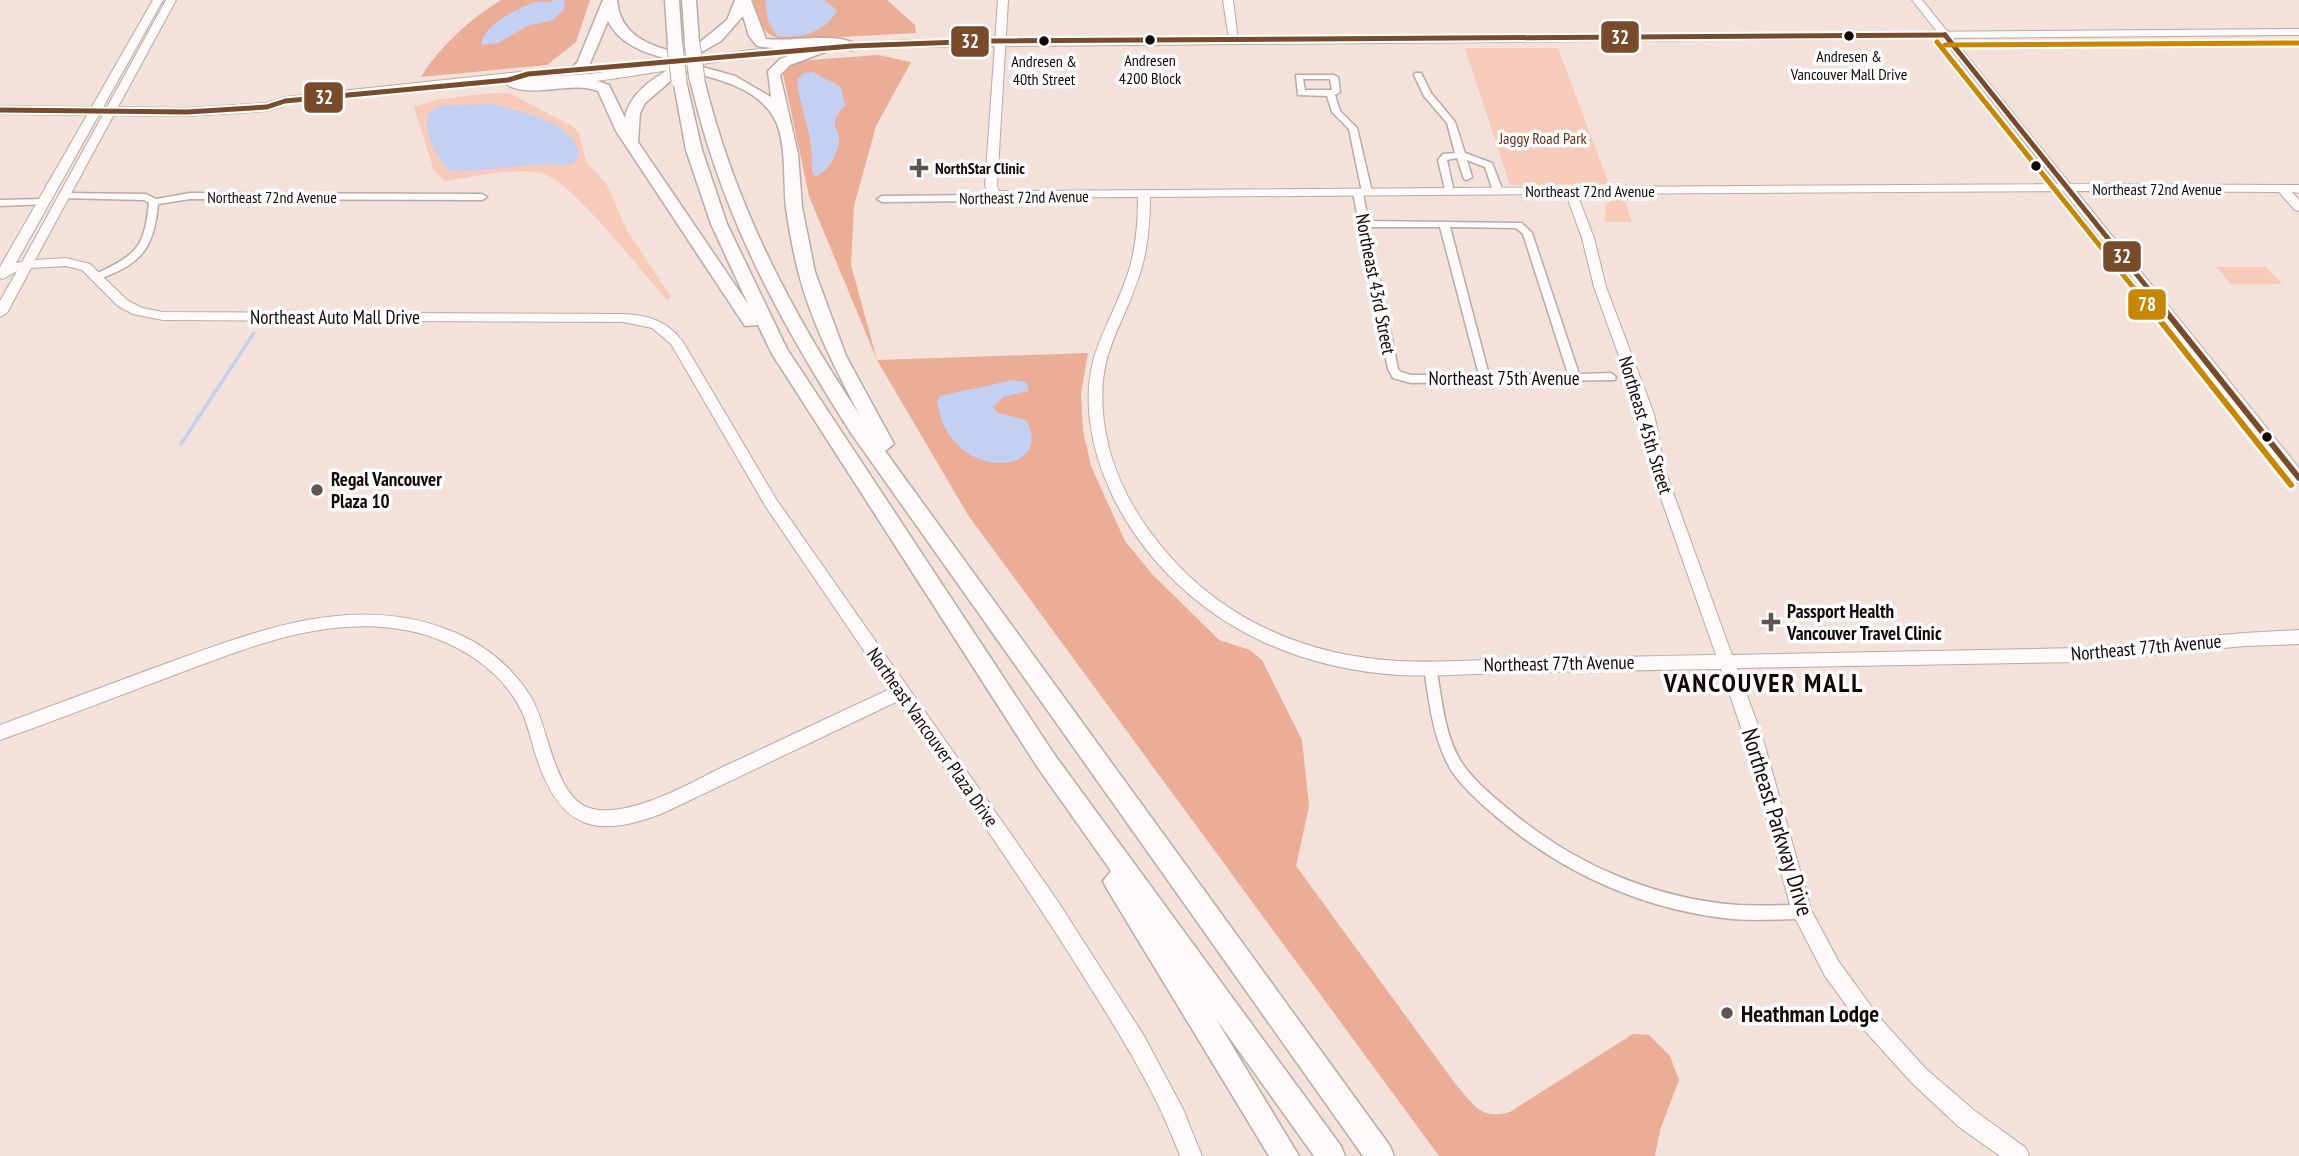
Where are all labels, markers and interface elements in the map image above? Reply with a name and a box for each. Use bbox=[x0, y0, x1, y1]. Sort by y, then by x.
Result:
line badge: 32 bbox=[1600, 20, 1640, 54]
line badge: 32 bbox=[950, 25, 990, 58]
text: 32 bbox=[1611, 25, 1629, 49]
text: 32 bbox=[961, 29, 979, 53]
marker: Andresen & Vancouver Mall Drive bbox=[1842, 29, 1856, 43]
marker: Andresen 4200 Block bbox=[1143, 33, 1157, 47]
marker: Andresen & 40th Street bbox=[1037, 34, 1051, 48]
place label: Andresen & Vancouver Mall Drive bbox=[1790, 46, 1907, 84]
place label: Andresen 4200 Block bbox=[1119, 50, 1182, 88]
place label: Andresen & 40th Street bbox=[1011, 51, 1077, 89]
line badge: 32 bbox=[303, 81, 344, 114]
text: 32 bbox=[315, 85, 333, 109]
park label: Jaggy Road Park bbox=[1498, 128, 1588, 148]
marker: NorthStar Clinic bbox=[909, 158, 929, 178]
place label: NorthStar Clinic bbox=[935, 158, 1025, 178]
unlabelled marker bbox=[2029, 159, 2043, 173]
street label: Northeast 72nd Avenue bbox=[2092, 179, 2222, 199]
street label: Northeast 72nd Avenue bbox=[1525, 181, 1655, 201]
street label: Northeast 72nd Avenue bbox=[959, 186, 1089, 208]
street label: Northeast 72nd Avenue bbox=[207, 187, 337, 207]
street label: Northeast 43rd Street bbox=[1351, 212, 1402, 357]
line badge: 32 bbox=[2102, 240, 2142, 273]
text: 32 bbox=[2113, 244, 2131, 268]
line badge: 78 bbox=[2127, 288, 2167, 321]
text: 78 bbox=[2138, 292, 2156, 316]
street label: Northeast Auto Mall Drive bbox=[250, 305, 420, 329]
street label: Northeast 45th Street bbox=[1614, 353, 1679, 498]
street label: Northeast 75th Avenue bbox=[1428, 366, 1580, 390]
unlabelled marker bbox=[2260, 430, 2274, 444]
place label: Regal Vancouver Plaza 10 bbox=[331, 467, 442, 513]
marker: Regal Vancouver Plaza 10 bbox=[309, 482, 325, 498]
place label: Passport Health Vancouver Travel Clinic bbox=[1786, 599, 1942, 645]
marker: Passport Health Vancouver Travel Clinic bbox=[1761, 612, 1781, 632]
street label: Northeast 77th Avenue bbox=[2070, 628, 2222, 666]
street label: Northeast Vancouver Plaza Drive bbox=[862, 643, 1004, 831]
street label: Northeast 77th Avenue bbox=[1483, 650, 1635, 676]
district label: VANCOUVER MALL bbox=[1663, 666, 1864, 699]
street label: Northeast Parkway Drive bbox=[1736, 725, 1820, 919]
place label: Heathman Lodge bbox=[1741, 999, 1879, 1028]
marker: Heathman Lodge bbox=[1719, 1005, 1735, 1021]

